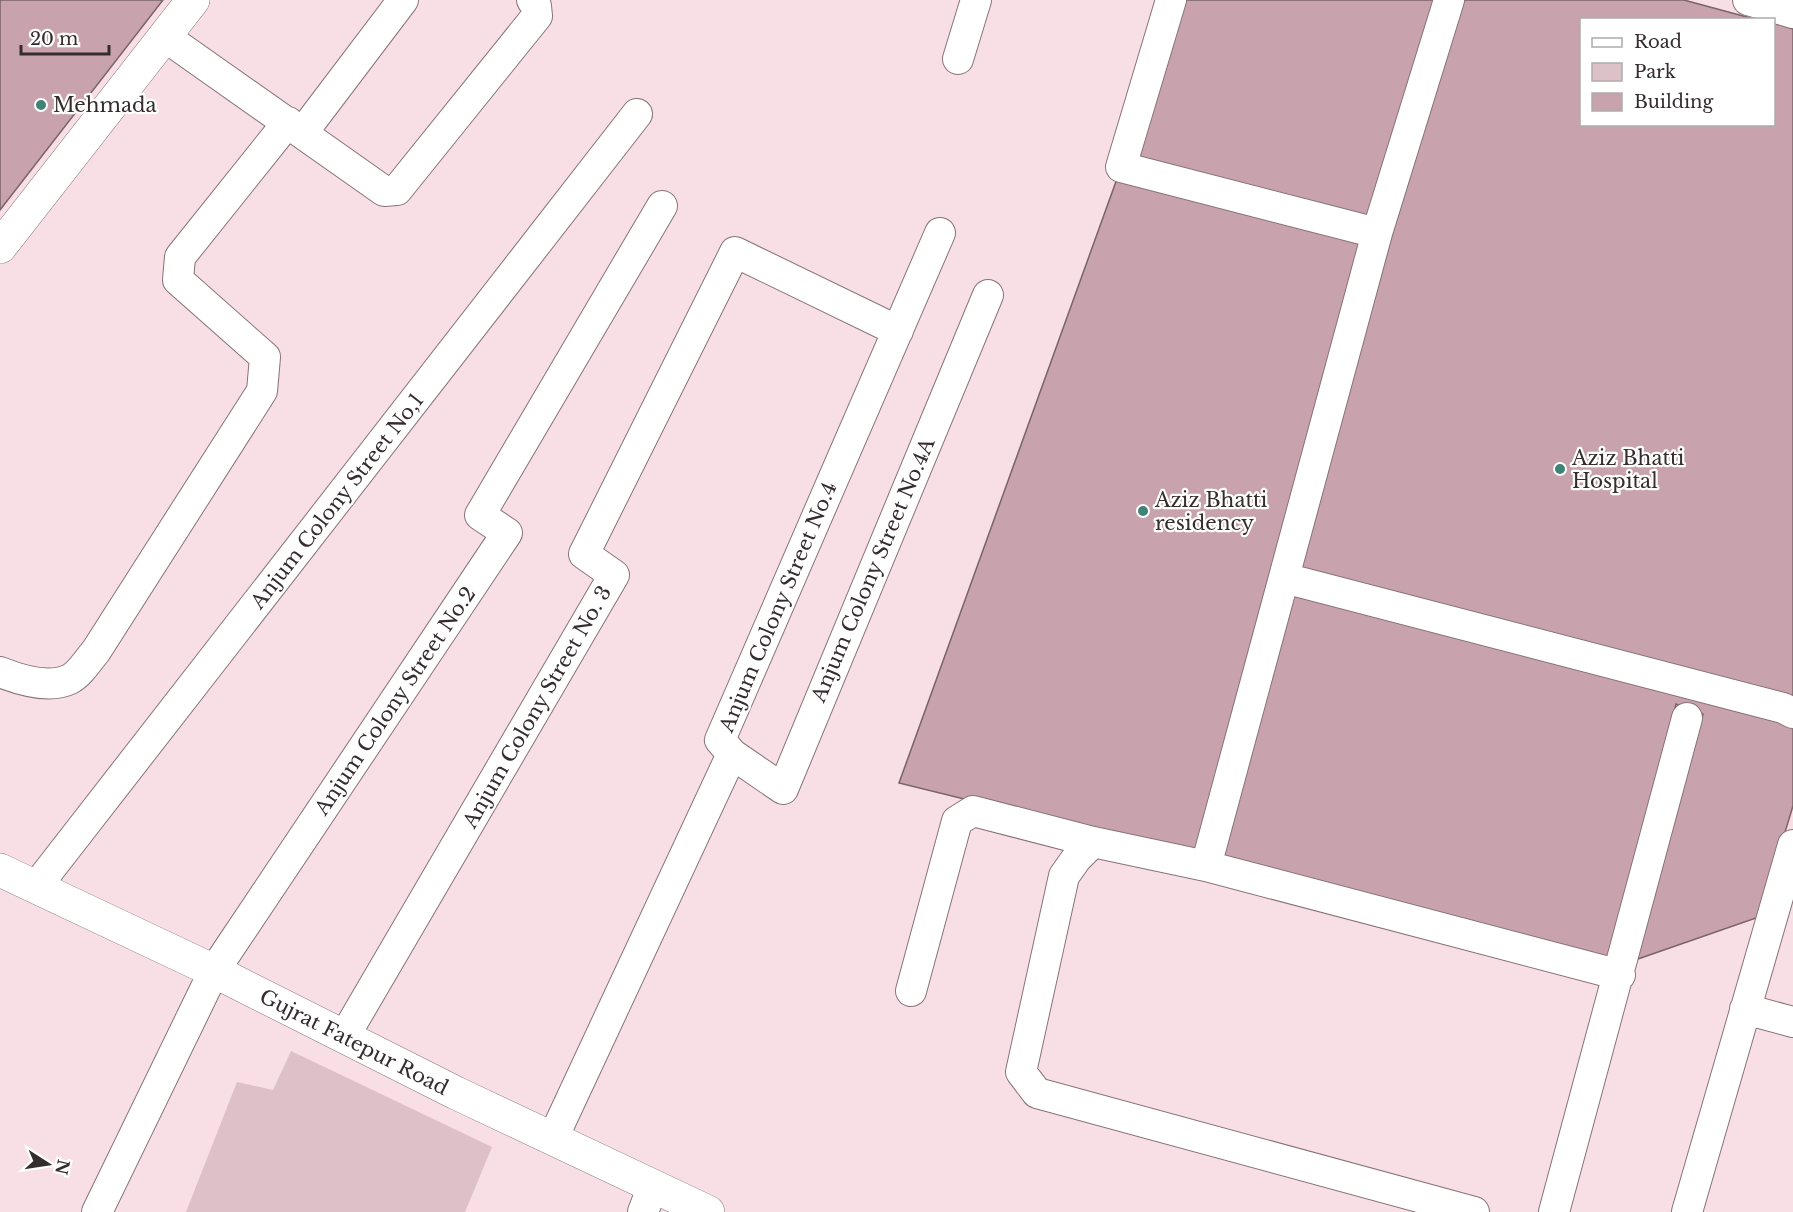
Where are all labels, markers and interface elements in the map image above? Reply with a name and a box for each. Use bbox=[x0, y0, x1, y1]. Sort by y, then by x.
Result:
scale bar bbox=[21, 18, 110, 56]
legend bbox=[1580, 18, 1775, 126]
text: 20 m bbox=[30, 28, 78, 50]
text: Road bbox=[1634, 31, 1682, 53]
text: Park bbox=[1634, 61, 1676, 83]
text: Building bbox=[1634, 91, 1713, 113]
place label: Mehmada bbox=[53, 93, 158, 117]
marker: Mehmada bbox=[34, 98, 48, 112]
street label: Anjum Colony Street No,1 bbox=[245, 389, 429, 614]
street label: Anjum Colony Street No.4A bbox=[806, 434, 940, 707]
place label: Aziz Bhatti Hospital bbox=[1571, 446, 1685, 493]
marker: Aziz Bhatti Hospital bbox=[1553, 462, 1567, 476]
street label: Anjum Colony Street No.4 bbox=[714, 478, 842, 737]
place label: Aziz Bhatti residency bbox=[1154, 488, 1268, 535]
marker: Aziz Bhatti residency bbox=[1136, 504, 1150, 518]
street label: Anjum Colony Street No.2 bbox=[309, 582, 480, 820]
street label: Anjum Colony Street No. 3 bbox=[457, 582, 616, 833]
street label: Gujrat Fatepur Road bbox=[256, 984, 452, 1100]
north arrow bbox=[18, 1134, 78, 1194]
text: N bbox=[51, 1158, 74, 1177]

